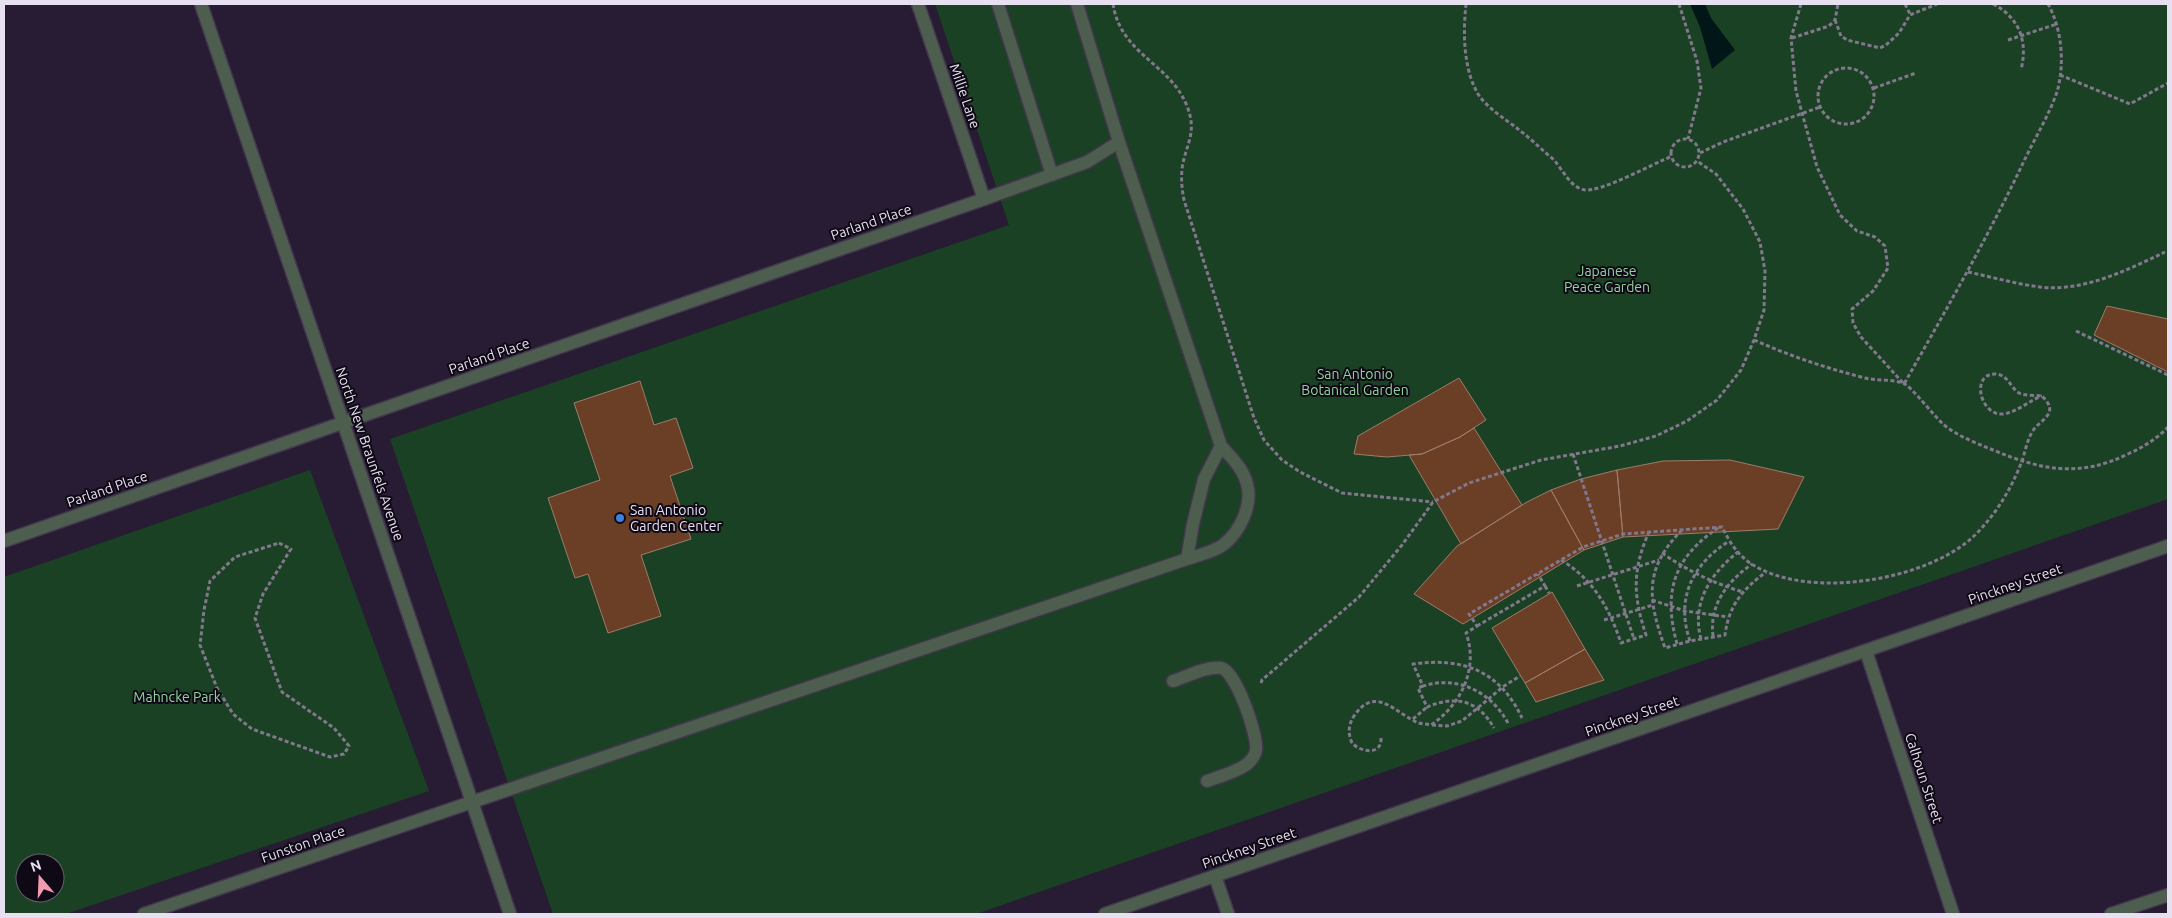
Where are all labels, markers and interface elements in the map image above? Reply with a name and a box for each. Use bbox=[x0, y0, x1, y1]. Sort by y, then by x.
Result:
street label: Millie Lane bbox=[946, 62, 984, 130]
street label: Parland Place bbox=[828, 201, 914, 243]
park label: Japanese Peace Garden bbox=[1564, 263, 1650, 295]
street label: Parland Place bbox=[446, 335, 532, 377]
street label: North New Braunfels Avenue bbox=[333, 365, 407, 543]
park label: San Antonio Botanical Garden bbox=[1301, 366, 1409, 398]
street label: Parland Place bbox=[64, 468, 150, 510]
place label: San Antonio Garden Center bbox=[630, 502, 722, 534]
marker: San Antonio Garden Center bbox=[614, 512, 626, 524]
street label: Pinckney Street bbox=[1966, 560, 2064, 608]
park label: Mahncke Park bbox=[133, 689, 221, 705]
street label: Pinckney Street bbox=[1583, 692, 1681, 740]
street label: Calhoun Street bbox=[1902, 731, 1946, 826]
street label: Funston Place bbox=[259, 822, 347, 866]
street label: Pinckney Street bbox=[1200, 824, 1298, 872]
north arrow bbox=[15, 853, 65, 903]
text: N bbox=[28, 856, 43, 875]

